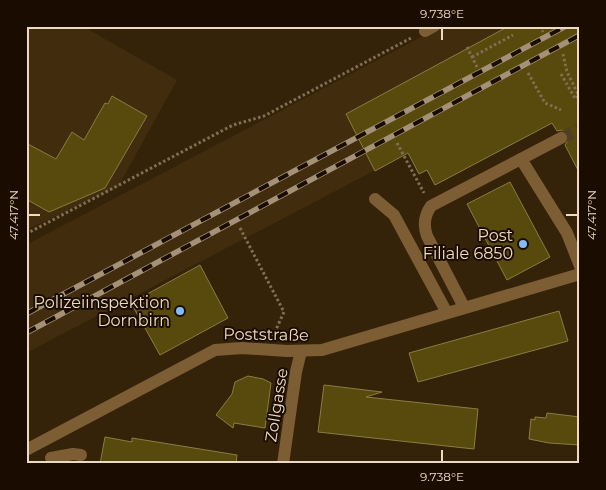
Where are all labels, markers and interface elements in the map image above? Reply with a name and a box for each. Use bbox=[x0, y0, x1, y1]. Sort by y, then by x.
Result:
text: 9.738°E bbox=[420, 6, 464, 21]
text: 47.417°N bbox=[6, 190, 21, 240]
text: 47.417°N bbox=[584, 190, 599, 240]
place label: Post Filiale 6850 bbox=[423, 226, 513, 263]
marker: Post Filiale 6850 bbox=[517, 238, 529, 250]
place label: Polizeiinspektion Dornbirn bbox=[33, 293, 170, 330]
marker: Polizeiinspektion Dornbirn bbox=[174, 305, 186, 317]
street label: Poststraße bbox=[223, 324, 309, 345]
street label: Zollgasse bbox=[261, 367, 292, 443]
text: 9.738°E bbox=[420, 469, 464, 484]

